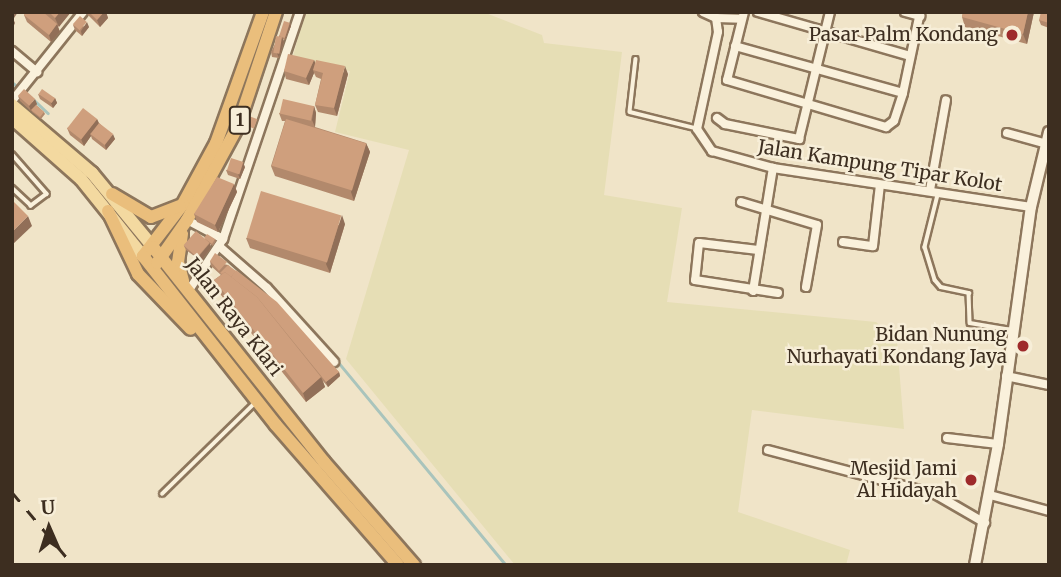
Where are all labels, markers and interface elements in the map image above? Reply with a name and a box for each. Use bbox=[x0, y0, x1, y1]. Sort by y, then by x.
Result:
place label: Pasar Palm Kondang bbox=[809, 24, 998, 46]
marker: Pasar Palm Kondang bbox=[1004, 27, 1020, 43]
road number: 1 bbox=[228, 106, 252, 134]
street label: Jalan Kampung Tipar Kolot bbox=[756, 135, 1004, 197]
street label: Jalan Raya Klari bbox=[181, 253, 287, 381]
place label: Bidan Nunung Nurhayati Kondang Jaya bbox=[787, 324, 1007, 368]
marker: Bidan Nunung Nurhayati Kondang Jaya bbox=[1013, 336, 1033, 356]
place label: Mesjid Jami Al Hidayah bbox=[850, 458, 957, 502]
marker: Mesjid Jami Al Hidayah bbox=[963, 472, 979, 488]
north arrow bbox=[14, 493, 84, 563]
text: U bbox=[40, 495, 56, 519]

